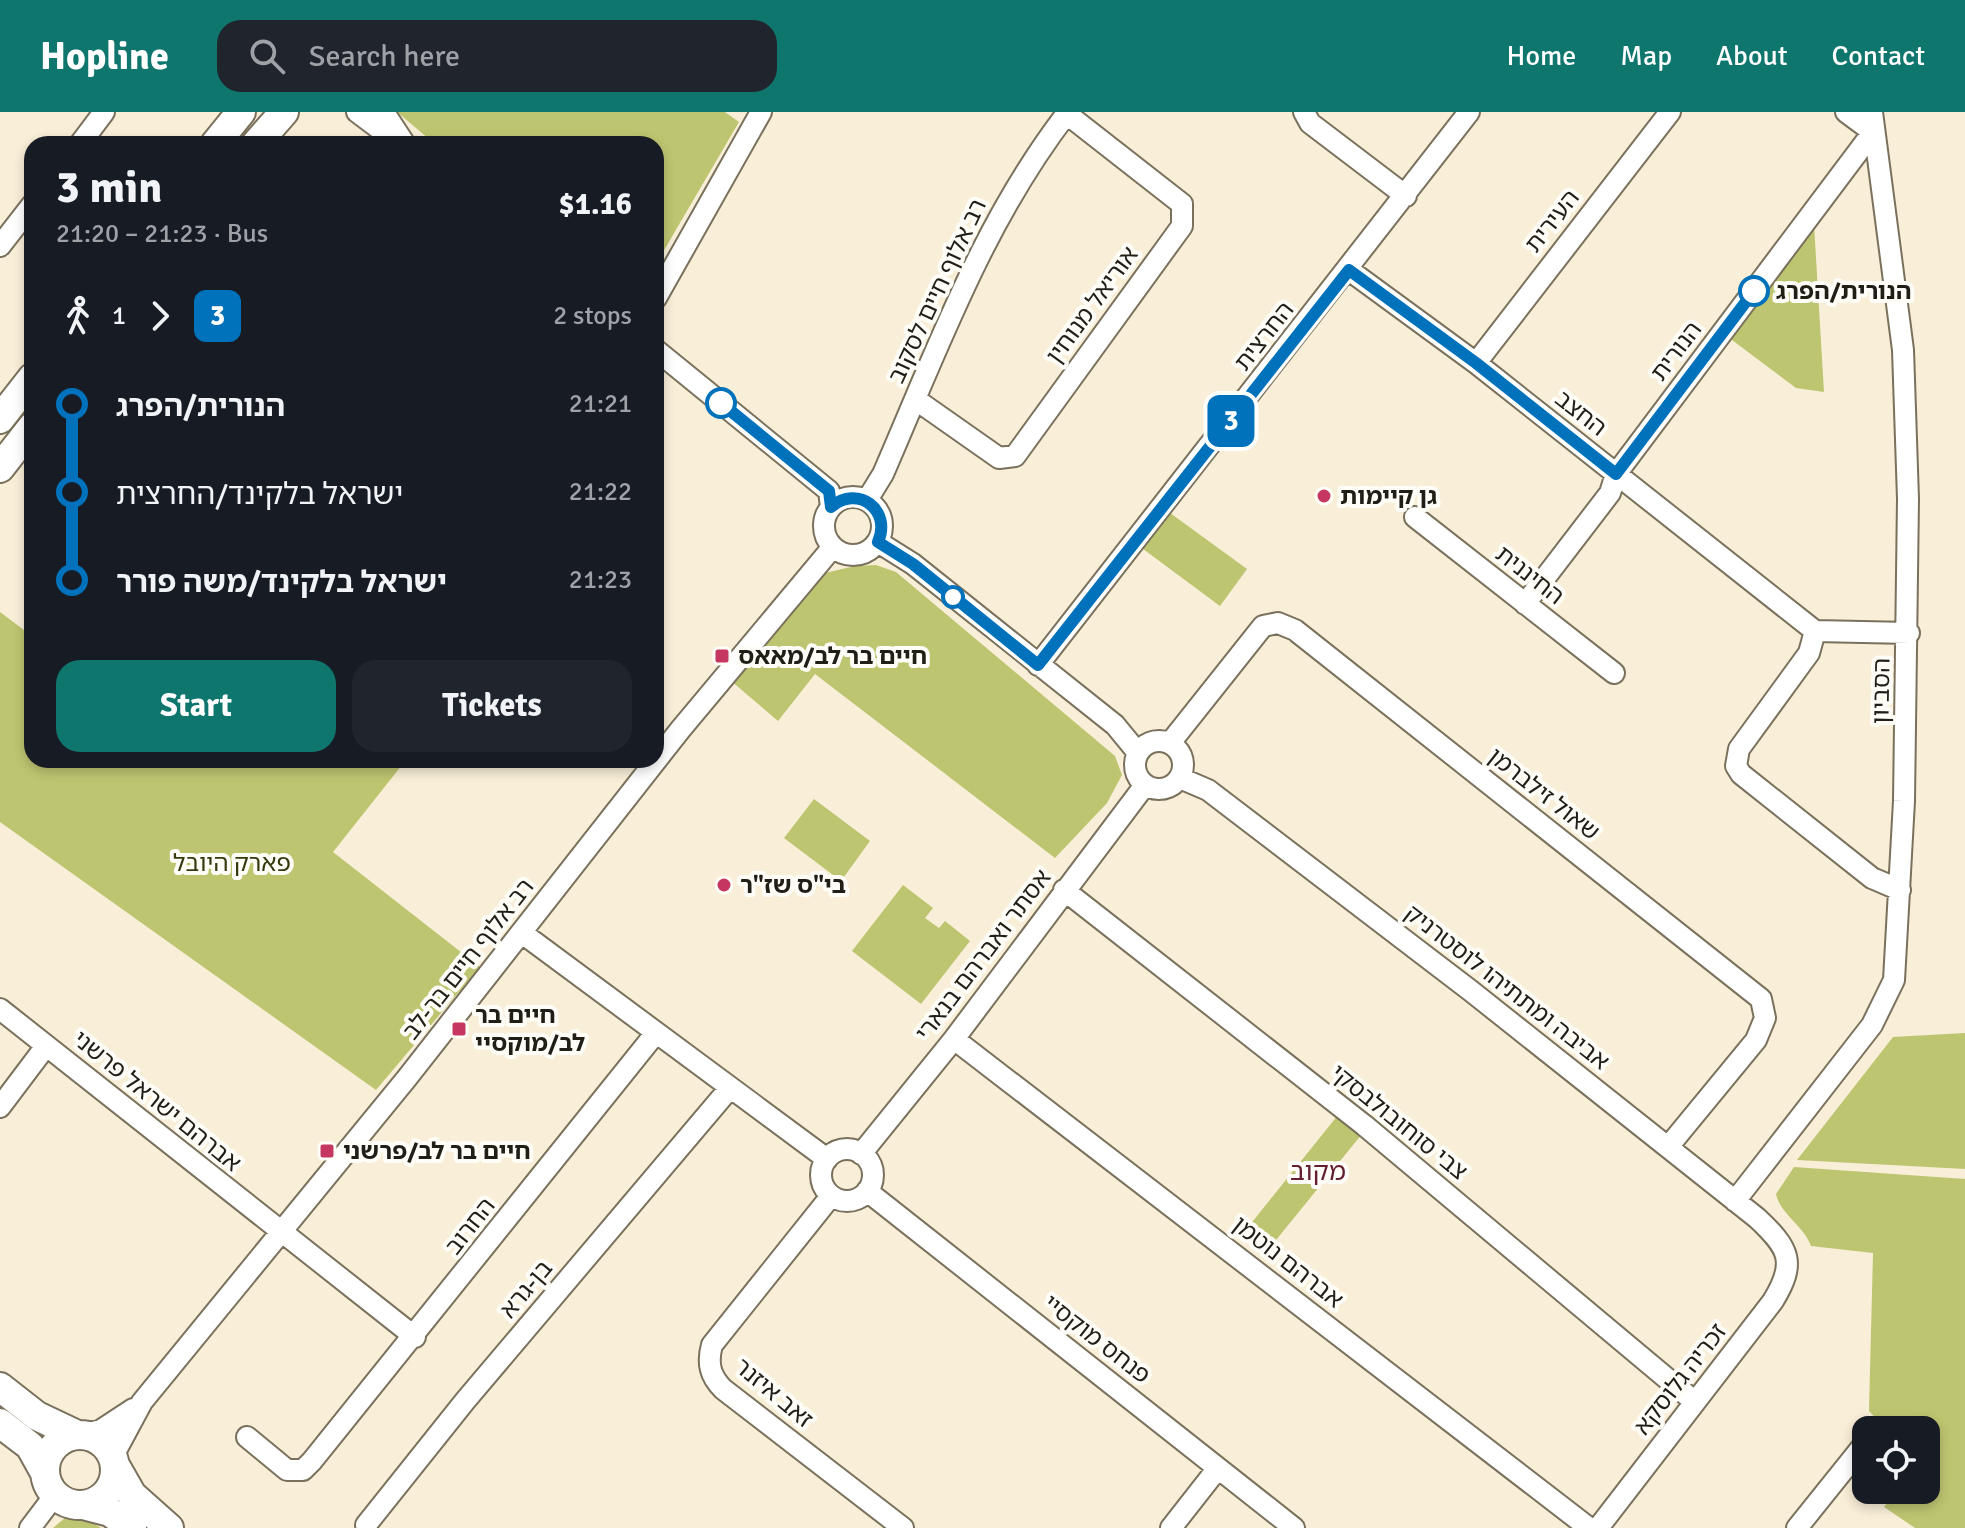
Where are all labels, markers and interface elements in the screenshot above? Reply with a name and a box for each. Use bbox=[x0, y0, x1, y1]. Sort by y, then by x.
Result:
search box bbox=[217, 20, 777, 92]
text: Hopline bbox=[40, 33, 169, 80]
icon: search bbox=[245, 34, 289, 78]
text: Search here bbox=[309, 38, 460, 75]
text: Home bbox=[1507, 39, 1576, 73]
text: Map bbox=[1620, 39, 1672, 73]
text: About bbox=[1716, 39, 1788, 73]
text: Contact bbox=[1832, 39, 1925, 73]
text: 3 min bbox=[56, 161, 162, 215]
street label: העירית bbox=[1518, 184, 1586, 258]
text: $1.16 bbox=[559, 186, 632, 223]
street label: רב אלוף חיים לסקוב bbox=[881, 194, 993, 388]
text: 21:20 – 21:23 · Bus bbox=[56, 218, 268, 250]
street label: אוריאל מנוחין bbox=[1039, 241, 1145, 369]
marker: הנורית/הפרג bbox=[1739, 276, 1769, 306]
place label: הנורית/הפרג bbox=[1776, 276, 1911, 306]
icon: walk bbox=[56, 294, 100, 338]
icon: forward bbox=[138, 294, 182, 338]
street label: החרצית bbox=[1228, 295, 1300, 377]
text: 3 bbox=[210, 299, 225, 333]
text: 1 bbox=[112, 300, 126, 332]
text: 2 stops bbox=[553, 300, 632, 332]
street label: הנורית bbox=[1644, 315, 1708, 387]
street label: החצב bbox=[1549, 384, 1613, 442]
text: הנורית/הפרג bbox=[116, 388, 285, 425]
text: 21:21 bbox=[569, 388, 632, 420]
unlabelled marker bbox=[706, 388, 736, 418]
line badge: 3 bbox=[1205, 395, 1257, 447]
text: 3 bbox=[1223, 404, 1239, 438]
text: ישראל בלקינד/החרצית bbox=[116, 476, 403, 513]
text: 21:22 bbox=[569, 476, 632, 508]
place label: גן קיימות bbox=[1340, 481, 1437, 511]
marker: גן קיימות bbox=[1315, 487, 1333, 505]
street label: החיננית bbox=[1490, 539, 1570, 611]
text: ישראל בלקינד/משה פורר bbox=[116, 564, 447, 601]
text: 21:23 bbox=[569, 564, 632, 596]
unlabelled marker bbox=[942, 586, 964, 608]
place label: חיים בר לב/מאאס bbox=[738, 641, 927, 671]
marker: חיים בר לב/מאאס bbox=[713, 647, 731, 665]
street label: הסביון bbox=[1865, 658, 1897, 724]
button: Start bbox=[56, 660, 336, 752]
button: Tickets bbox=[352, 660, 632, 752]
street label: שאול זילברמן bbox=[1482, 741, 1606, 847]
park label: פארק היובל bbox=[173, 848, 291, 878]
street label: אסתר ואברהם בנארי bbox=[909, 863, 1057, 1047]
place label: בי"ס שז"ר bbox=[740, 870, 846, 900]
street label: רב אלוף חיים בר-לב bbox=[396, 873, 540, 1045]
marker: בי"ס שז"ר bbox=[715, 876, 733, 894]
street label: אביבה ומתתיהו לוסטרניק bbox=[1399, 898, 1615, 1076]
place label: חיים בר לב/מוקסיי bbox=[475, 1000, 585, 1058]
marker: חיים בר לב/מוקסיי bbox=[450, 1020, 468, 1038]
street label: אברהם ישראל פרשני bbox=[67, 1024, 247, 1178]
street label: צבי סוחובולבסקי bbox=[1324, 1058, 1474, 1186]
place label: חיים בר לב/פרשני bbox=[343, 1136, 531, 1166]
marker: חיים בר לב/פרשני bbox=[318, 1142, 336, 1160]
district label: מקוב bbox=[1290, 1156, 1346, 1188]
street label: החרוב bbox=[438, 1191, 502, 1261]
street label: אברהם נוטמן bbox=[1227, 1209, 1349, 1315]
street label: בן-גרא bbox=[493, 1254, 559, 1324]
street label: פנחס מוקסיי bbox=[1037, 1288, 1157, 1390]
street label: זכריה גלוסקא bbox=[1627, 1317, 1733, 1441]
street label: זאב איזנר bbox=[729, 1351, 819, 1435]
map controls bbox=[1852, 1416, 1940, 1504]
button: locate bbox=[1852, 1416, 1940, 1504]

